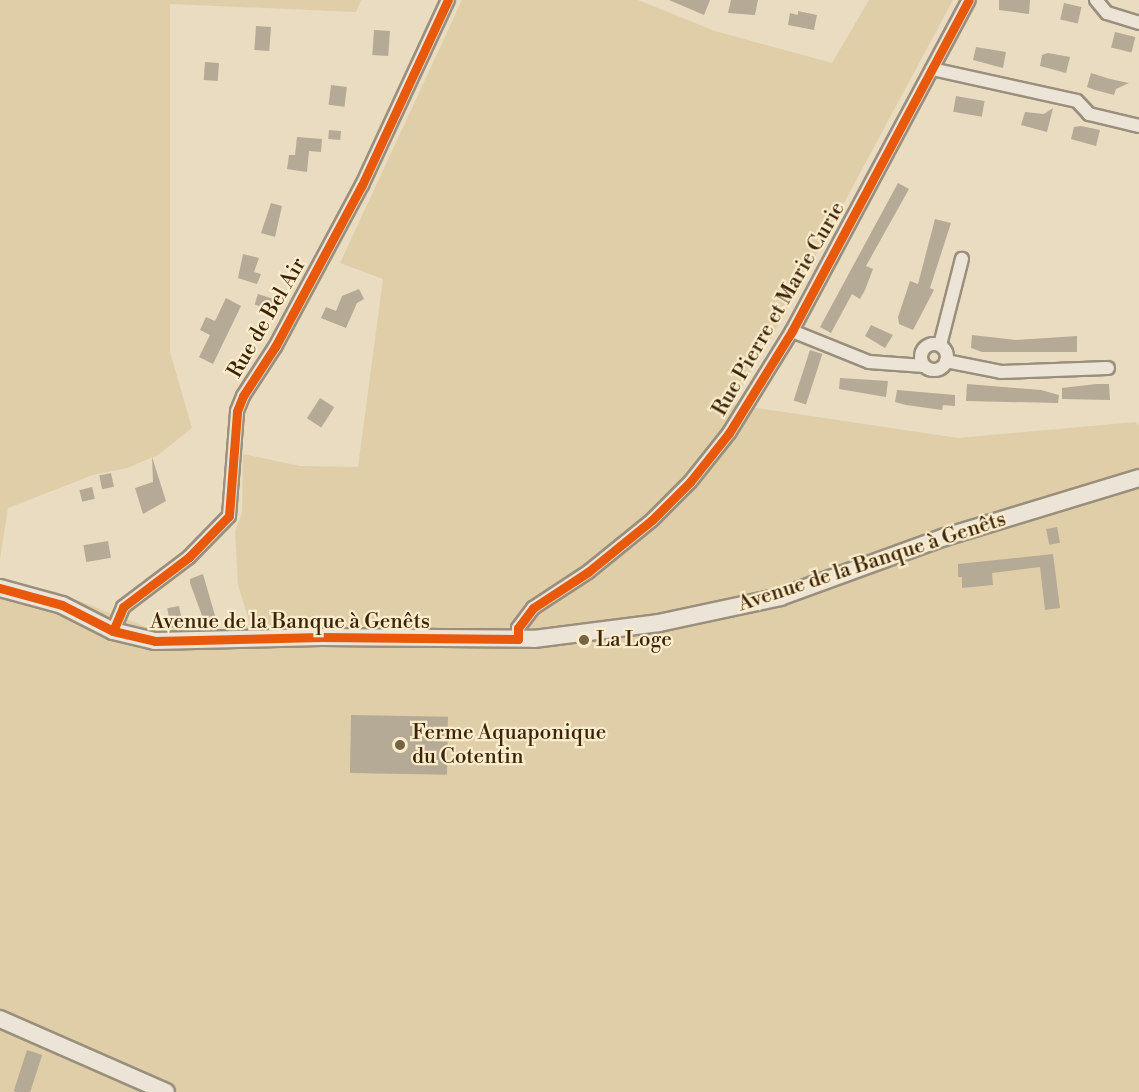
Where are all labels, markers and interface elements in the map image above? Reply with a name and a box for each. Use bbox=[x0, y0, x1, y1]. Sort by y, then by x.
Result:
street label: Rue Pierre et Marie Curie bbox=[707, 197, 851, 421]
street label: Rue de Bel Air bbox=[222, 253, 312, 383]
street label: Avenue de la Banque à Genêts bbox=[735, 507, 1009, 617]
street label: Avenue de la Banque à Genêts bbox=[150, 609, 430, 635]
place label: La Loge bbox=[596, 627, 672, 653]
marker: La Loge bbox=[577, 633, 591, 647]
place label: Ferme Aquaponique du Cotentin bbox=[412, 720, 606, 770]
marker: Ferme Aquaponique du Cotentin bbox=[393, 738, 407, 752]

